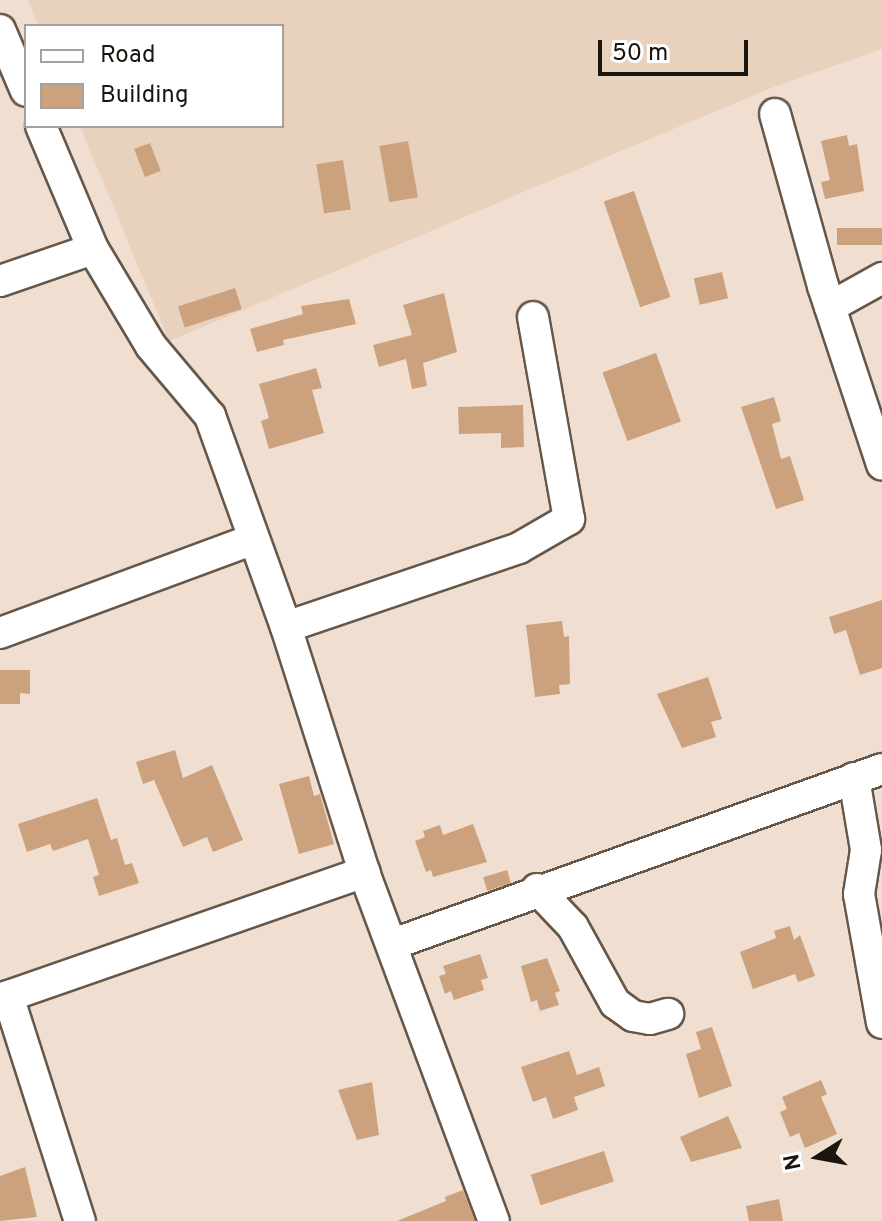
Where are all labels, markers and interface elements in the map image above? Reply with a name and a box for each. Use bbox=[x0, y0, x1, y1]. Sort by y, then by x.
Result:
legend bbox=[24, 24, 284, 128]
scale bar bbox=[602, 24, 752, 74]
text: 50 m bbox=[612, 39, 668, 69]
text: Road bbox=[100, 41, 156, 71]
text: Building bbox=[100, 81, 189, 111]
north arrow bbox=[778, 1117, 858, 1197]
text: N bbox=[779, 1151, 809, 1172]

